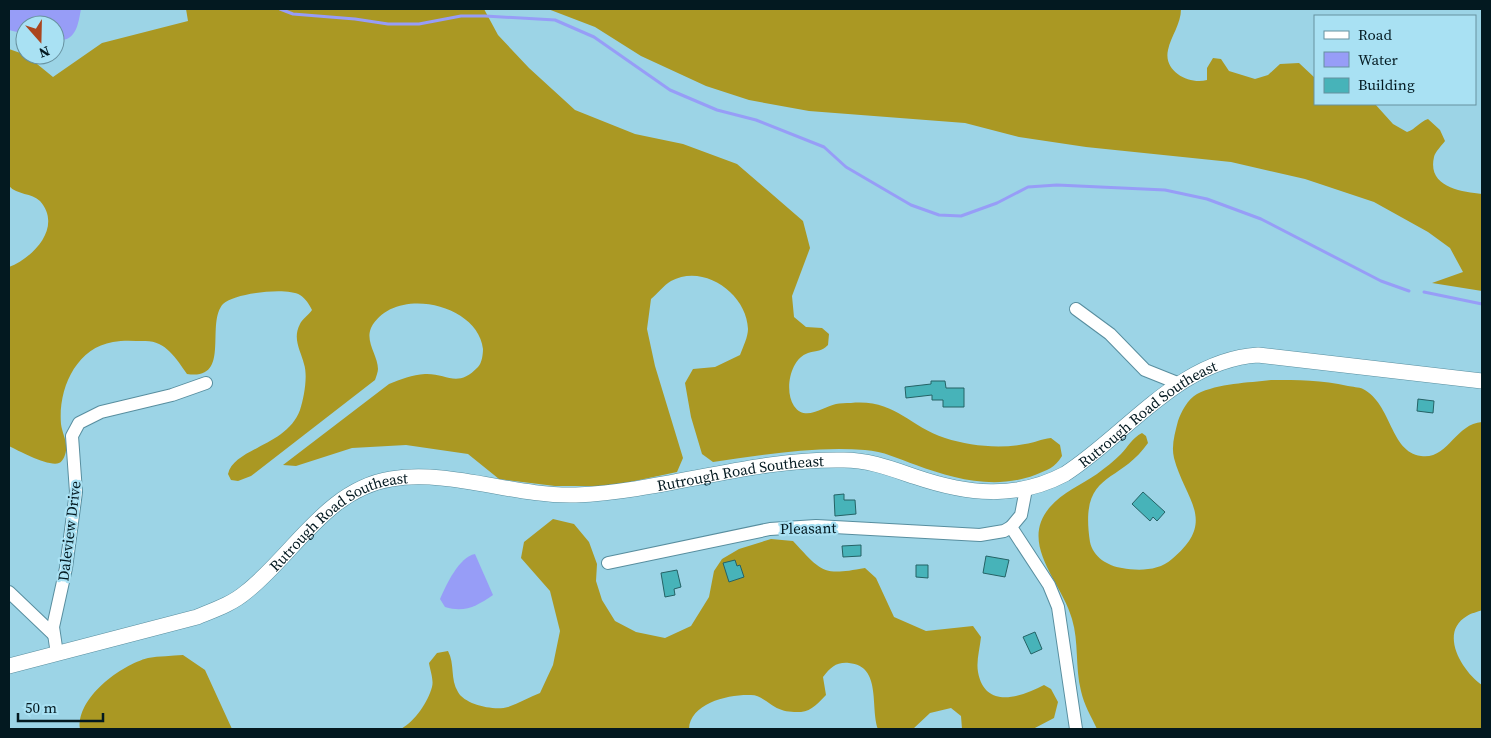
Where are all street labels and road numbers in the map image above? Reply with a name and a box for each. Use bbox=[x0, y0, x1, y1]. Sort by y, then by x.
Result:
street label: Rutrough Road Southeast bbox=[1073, 355, 1220, 472]
street label: Rutrough Road Southeast bbox=[655, 450, 824, 496]
street label: Rutrough Road Southeast bbox=[264, 467, 409, 576]
street label: Daleview Drive bbox=[52, 479, 86, 582]
street label: Pleasant bbox=[780, 517, 837, 539]

